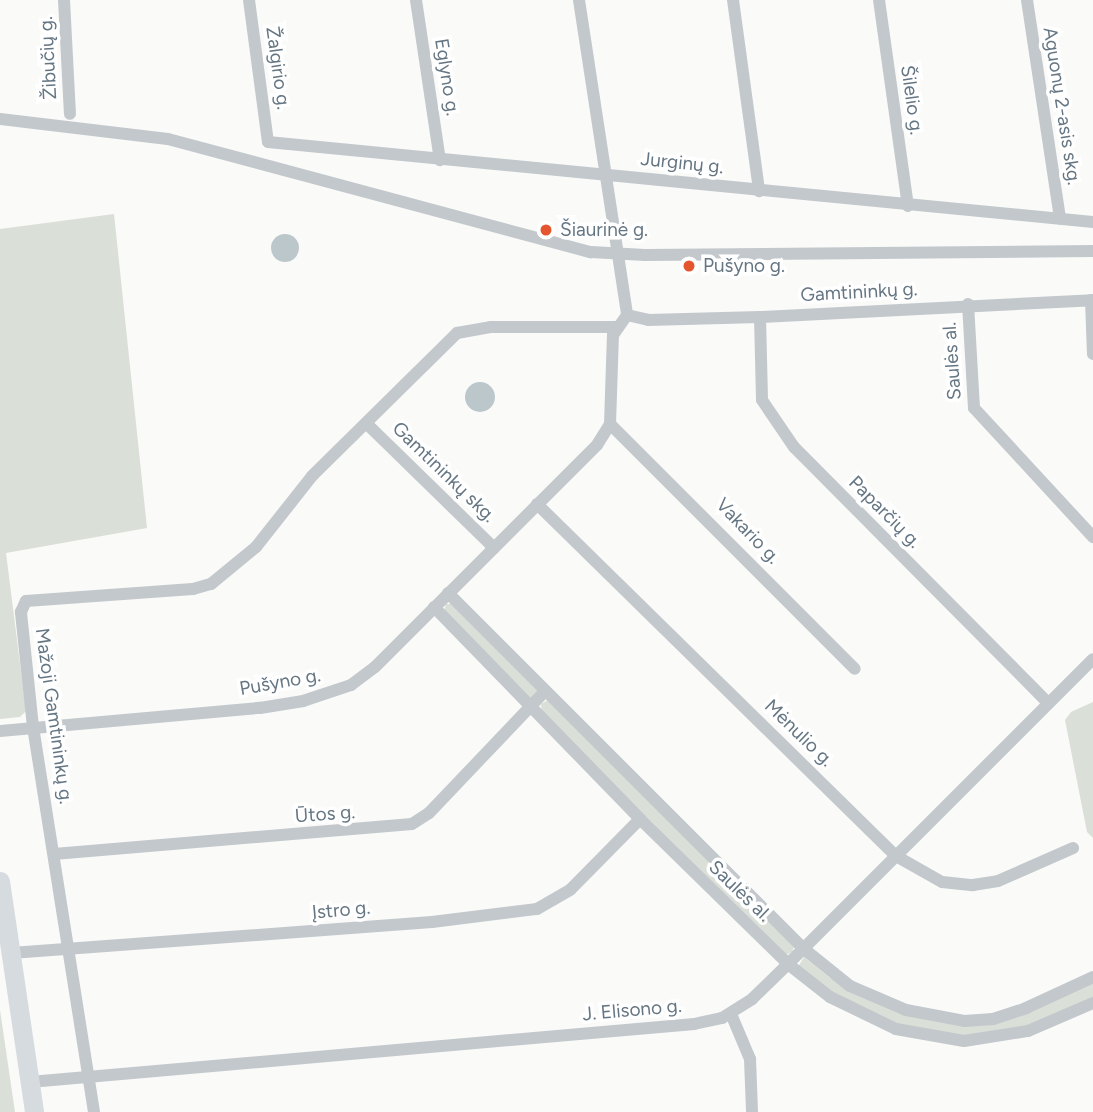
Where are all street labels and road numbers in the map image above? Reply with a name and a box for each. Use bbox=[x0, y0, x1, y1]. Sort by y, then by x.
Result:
street label: Žibučių g. bbox=[34, 16, 62, 100]
street label: Žalgirio g. bbox=[261, 25, 295, 111]
street label: Aguonų 2-asis skg. bbox=[1038, 25, 1086, 187]
street label: Eglyno g. bbox=[430, 37, 464, 117]
street label: Šilelio g. bbox=[896, 64, 928, 136]
street label: Jurginų g. bbox=[639, 147, 725, 179]
street label: Gamtininkų g. bbox=[800, 278, 918, 306]
street label: Saulės al. bbox=[938, 321, 966, 401]
street label: Gamtininkų skg. bbox=[388, 417, 500, 527]
street label: Paparčių g. bbox=[844, 471, 926, 553]
street label: Vakario g. bbox=[711, 493, 785, 569]
street label: Mažoji Gamtininkų g. bbox=[30, 627, 78, 805]
street label: Pušyno g. bbox=[238, 664, 322, 700]
street label: Mėnulio g. bbox=[760, 695, 838, 771]
street label: Ūtos g. bbox=[294, 801, 356, 827]
street label: Saulės al. bbox=[704, 856, 776, 926]
street label: Įstro g. bbox=[311, 896, 371, 924]
street label: J. Elisono g. bbox=[581, 994, 683, 1026]

